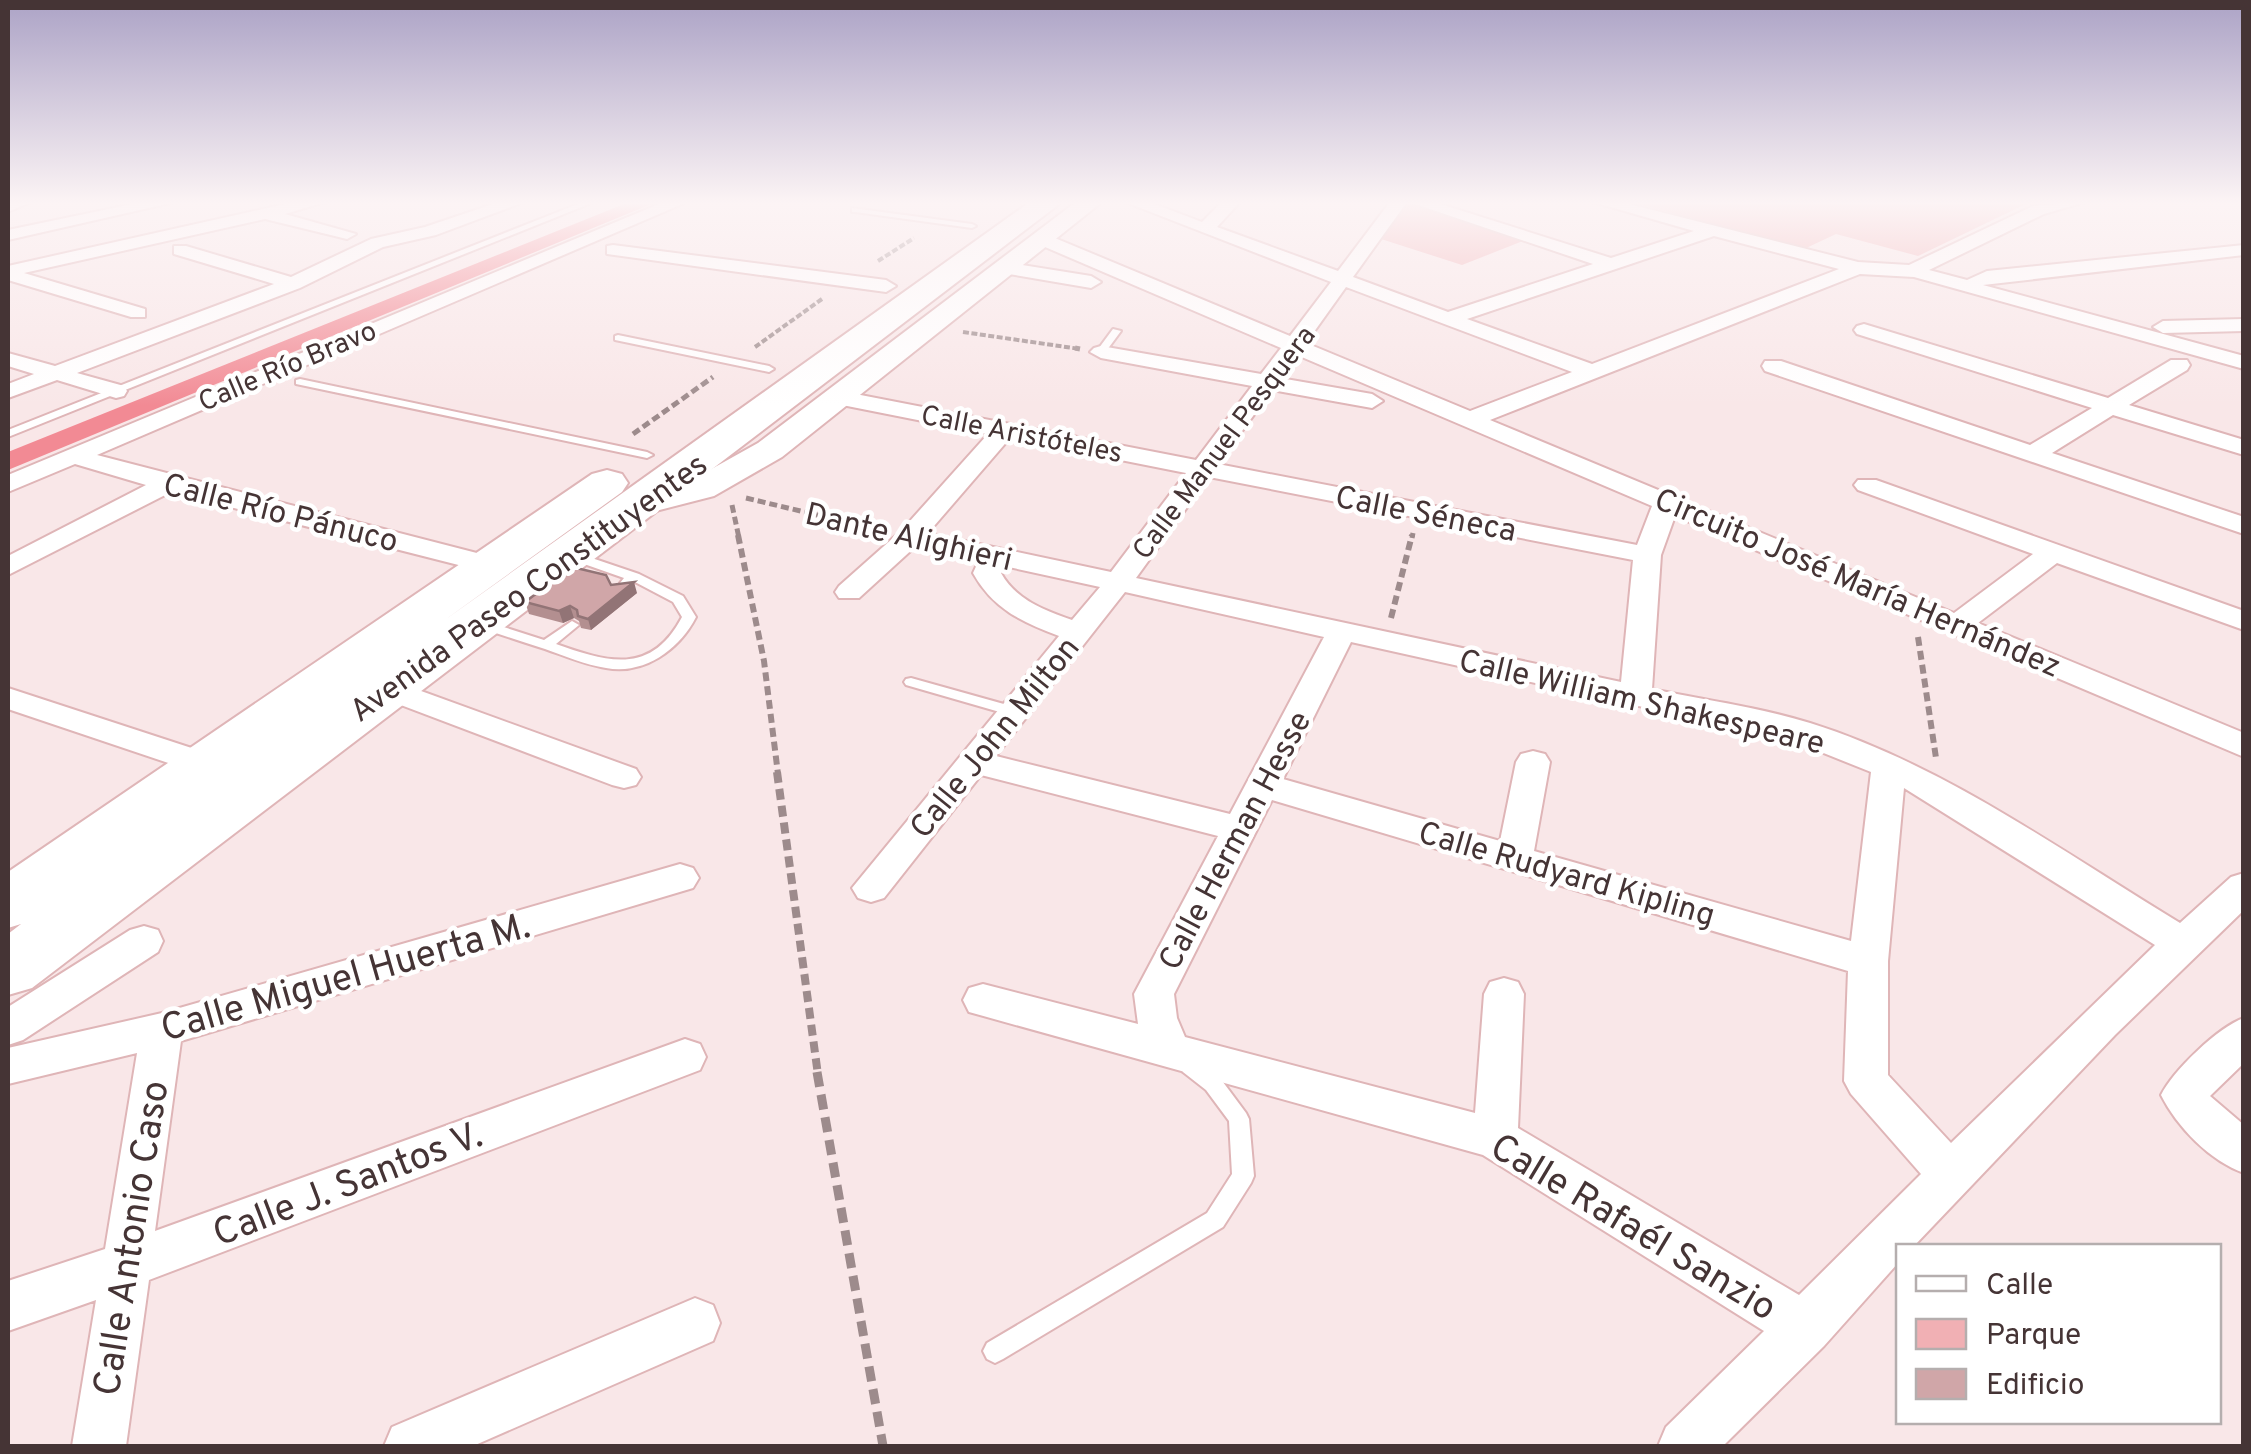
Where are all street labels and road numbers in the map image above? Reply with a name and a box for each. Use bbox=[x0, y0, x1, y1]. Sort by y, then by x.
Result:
street label: Calle Río Bravo bbox=[194, 314, 383, 422]
street label: Calle Manuel Pesquera bbox=[1126, 320, 1325, 568]
street label: Calle Aristóteles bbox=[918, 399, 1125, 473]
street label: Avenida Paseo Constituyentes bbox=[343, 446, 717, 733]
street label: Calle Río Pánuco bbox=[159, 466, 402, 563]
street label: Calle Séneca bbox=[1331, 479, 1519, 553]
street label: Circuito José María Hernández bbox=[1648, 481, 2066, 689]
street label: Dante Alighieri bbox=[801, 496, 1016, 582]
street label: Calle John Milton bbox=[903, 630, 1090, 848]
street label: Calle William Shakespeare bbox=[1455, 642, 1828, 765]
street label: Calle Herman Hesse bbox=[1151, 705, 1322, 978]
street label: Calle Rudyard Kipling bbox=[1413, 814, 1719, 937]
street label: Calle Miguel Huerta M. bbox=[156, 903, 536, 1056]
street label: Calle Antonio Caso bbox=[84, 1077, 183, 1400]
street label: Calle J. Santos V. bbox=[207, 1112, 490, 1260]
street label: Calle Rafaél Sanzio bbox=[1480, 1124, 1784, 1334]

